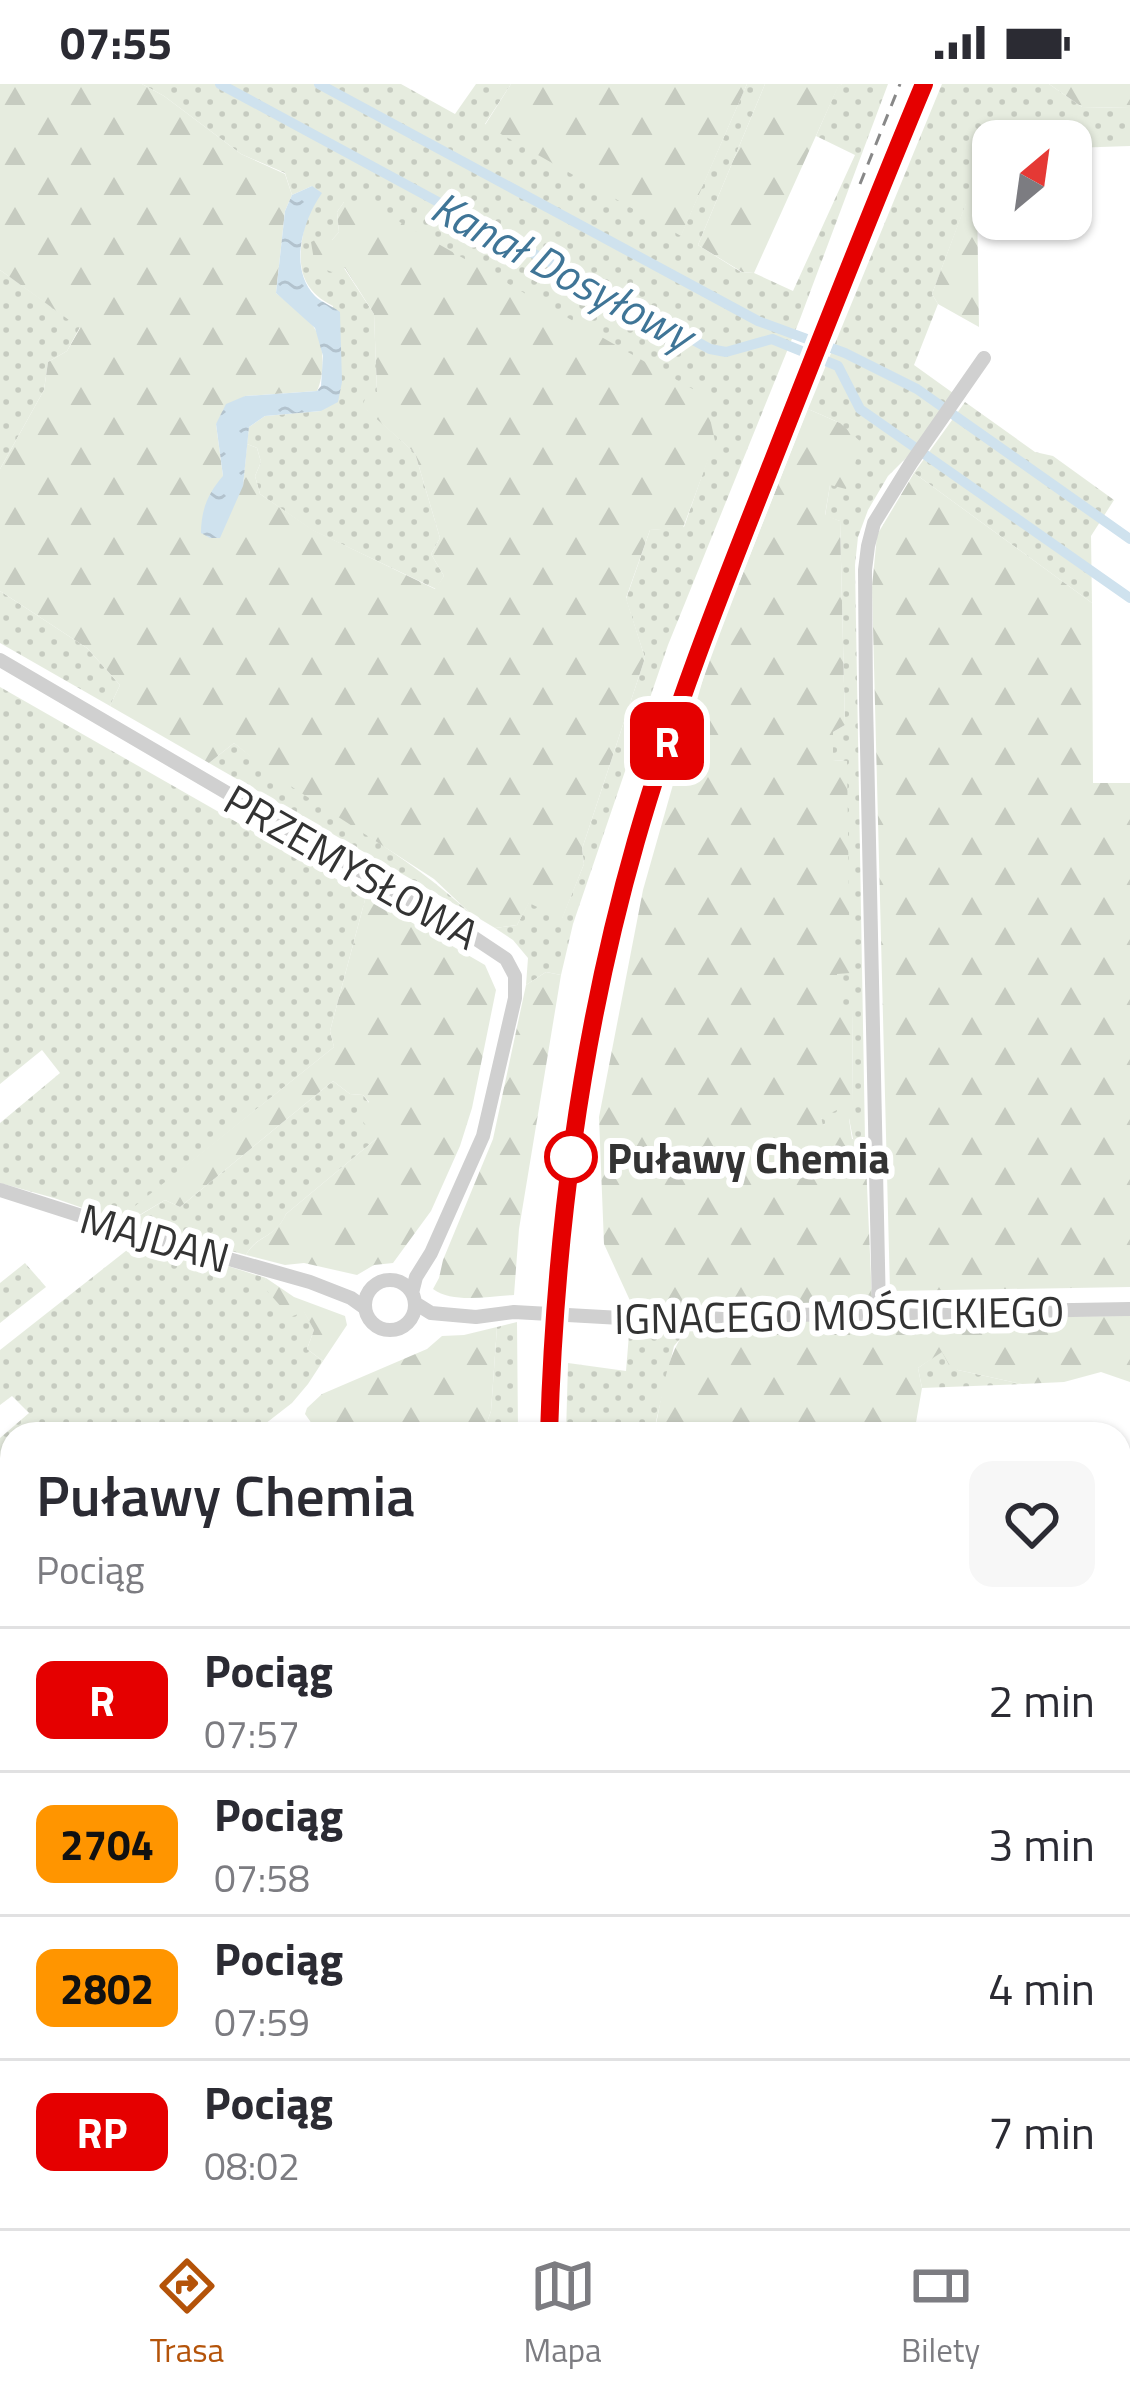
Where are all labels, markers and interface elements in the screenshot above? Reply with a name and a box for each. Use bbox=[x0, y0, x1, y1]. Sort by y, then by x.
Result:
text: 07:55 bbox=[60, 8, 172, 76]
north arrow bbox=[972, 120, 1092, 240]
map controls bbox=[972, 120, 1092, 240]
water label: Kanał Dosyłowy bbox=[420, 172, 710, 370]
line badge: R bbox=[628, 702, 706, 780]
text: R bbox=[654, 709, 680, 773]
street label: PRZEMYSŁOWA bbox=[213, 767, 491, 965]
place label: Puławy Chemia bbox=[607, 1125, 890, 1189]
marker: Puławy Chemia bbox=[546, 1132, 596, 1182]
street label: MAJDAN bbox=[73, 1185, 237, 1289]
street label: IGNACEGO MOŚCICKIEGO bbox=[613, 1278, 1065, 1350]
text: Puławy Chemia bbox=[36, 1451, 415, 1538]
button: heart bbox=[969, 1461, 1095, 1587]
text: Pociąg bbox=[36, 1540, 145, 1599]
text: Pociąg bbox=[204, 1636, 333, 1704]
text: 2 min bbox=[988, 1666, 1095, 1734]
text: R bbox=[89, 1668, 115, 1732]
text: 07:57 bbox=[204, 1704, 300, 1763]
text: Pociąg bbox=[214, 1780, 343, 1848]
text: 3 min bbox=[988, 1810, 1095, 1878]
text: 2704 bbox=[60, 1812, 154, 1876]
text: 07:58 bbox=[214, 1848, 310, 1907]
text: Pociąg bbox=[214, 1924, 343, 1992]
text: 4 min bbox=[988, 1954, 1095, 2022]
text: 2802 bbox=[60, 1956, 154, 2020]
text: 07:59 bbox=[214, 1992, 310, 2051]
text: Pociąg bbox=[204, 2068, 333, 2136]
text: 7 min bbox=[988, 2098, 1095, 2166]
text: RP bbox=[77, 2100, 127, 2164]
text: 08:02 bbox=[204, 2136, 300, 2195]
tab: Trasa bbox=[150, 2253, 224, 2375]
tab: Mapa bbox=[523, 2253, 602, 2375]
tab: Bilety bbox=[901, 2253, 980, 2375]

